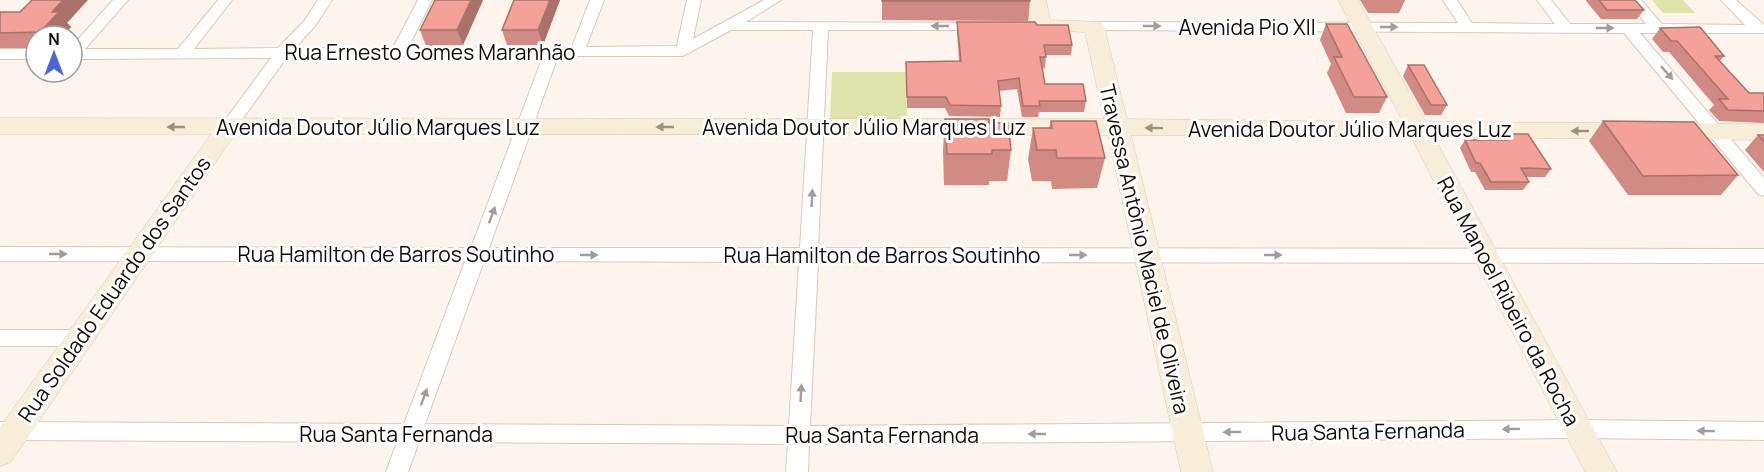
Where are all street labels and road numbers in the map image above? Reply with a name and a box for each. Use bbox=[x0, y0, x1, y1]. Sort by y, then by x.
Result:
street label: Avenida Pio XII bbox=[1178, 13, 1316, 41]
street label: Rua Ernesto Gomes Maranhão bbox=[284, 38, 576, 66]
street label: Travessa Antônio Maciel de Oliveira bbox=[1093, 81, 1197, 417]
street label: Avenida Doutor Júlio Marques Luz bbox=[216, 113, 540, 141]
street label: Avenida Doutor Júlio Marques Luz bbox=[702, 113, 1026, 141]
street label: Avenida Doutor Júlio Marques Luz bbox=[1188, 115, 1512, 143]
street label: Rua Soldado Eduardo dos Santos bbox=[11, 151, 217, 427]
street label: Rua Manoel Ribeiro da Rocha bbox=[1431, 171, 1587, 431]
street label: Rua Hamilton de Barros Soutinho bbox=[238, 240, 554, 268]
street label: Rua Hamilton de Barros Soutinho bbox=[724, 241, 1040, 269]
street label: Rua Santa Fernanda bbox=[1271, 415, 1465, 447]
street label: Rua Santa Fernanda bbox=[299, 420, 493, 448]
street label: Rua Santa Fernanda bbox=[785, 421, 979, 449]

